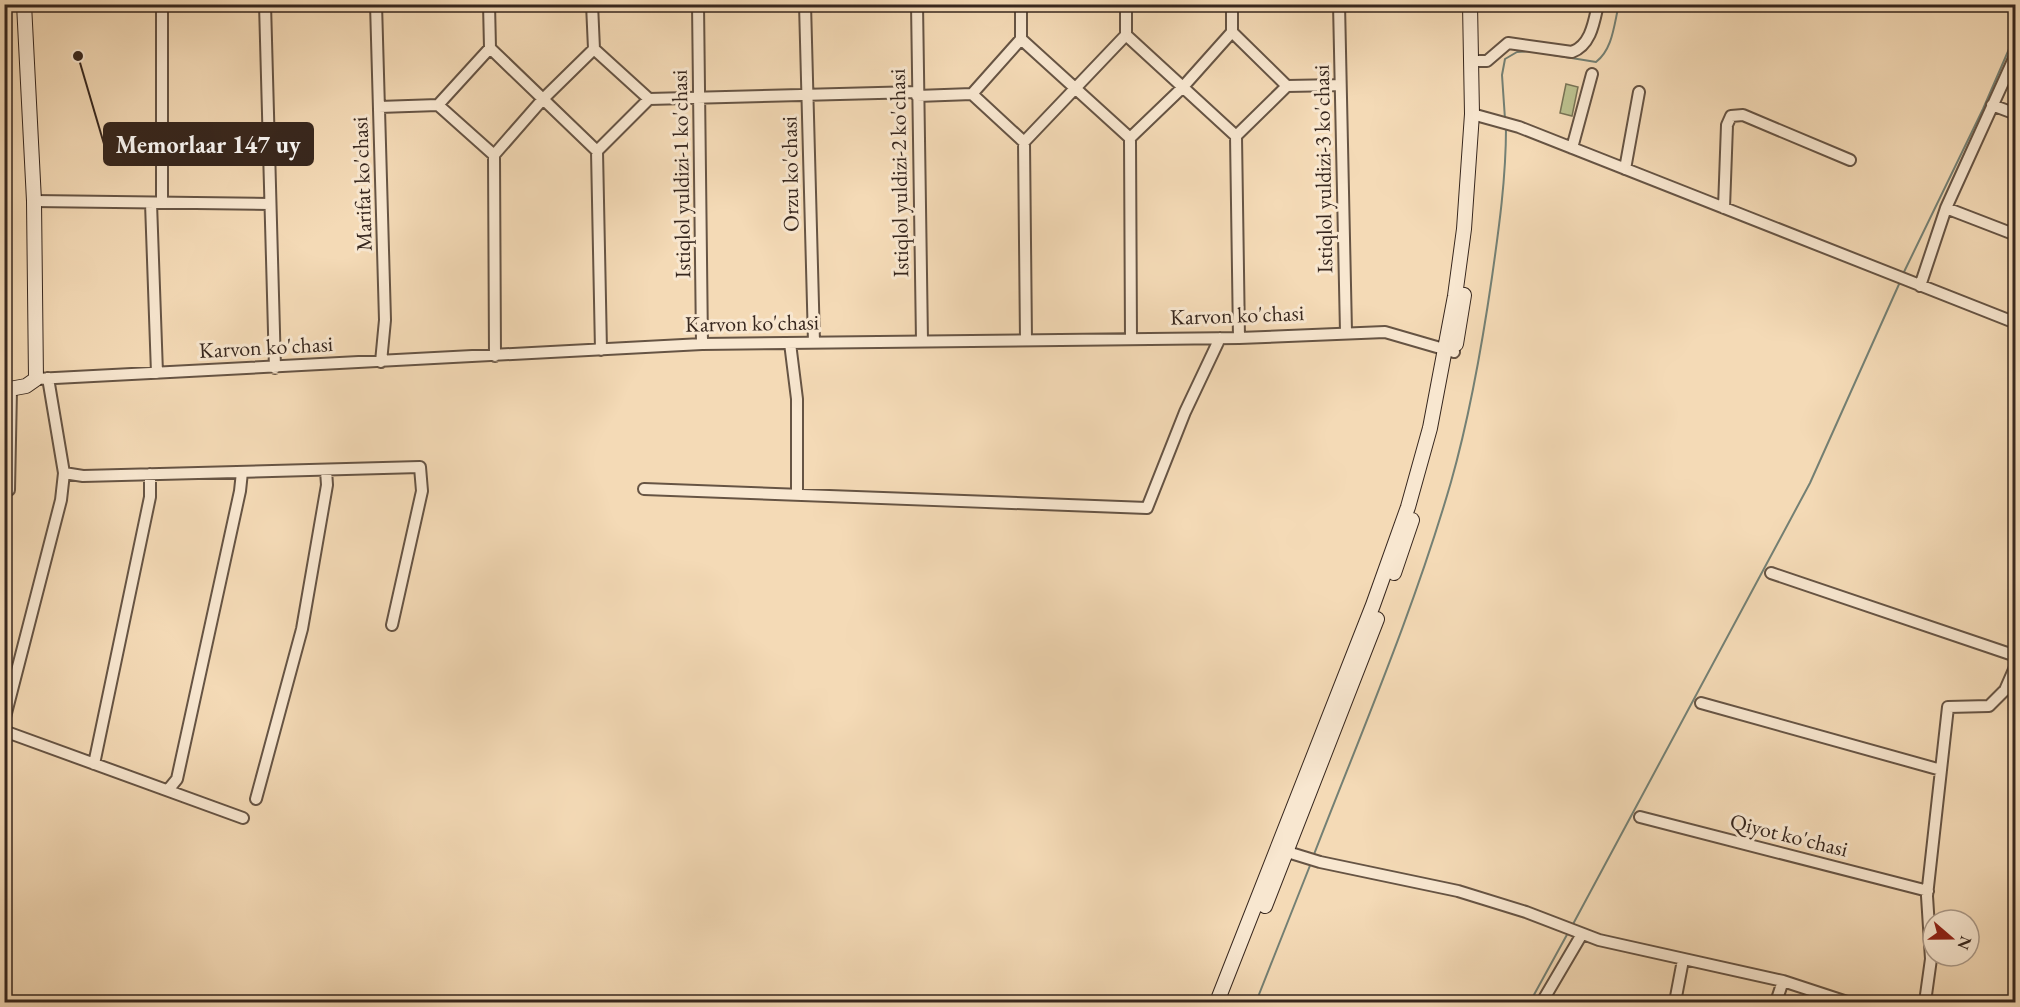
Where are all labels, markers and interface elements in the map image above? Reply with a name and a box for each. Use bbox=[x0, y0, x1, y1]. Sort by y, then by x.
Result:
street label: Istiqlol yuldizi-3 ko'chasi bbox=[1307, 64, 1339, 274]
street label: Istiqlol yuldizi-2 ko'chasi bbox=[883, 68, 915, 278]
street label: Istiqlol yuldizi-1 ko'chasi bbox=[665, 69, 697, 279]
street label: Marifat ko'chasi bbox=[345, 116, 379, 252]
street label: Orzu ko'chasi bbox=[774, 116, 806, 232]
callout: Memorlaar 147 uy bbox=[104, 123, 313, 165]
text: Memorlaar 147 uy bbox=[116, 129, 301, 161]
street label: Karvon ko'chasi bbox=[1169, 298, 1305, 332]
street label: Karvon ko'chasi bbox=[685, 307, 819, 339]
street label: Karvon ko'chasi bbox=[198, 329, 334, 365]
street label: Qiyot ko'chasi bbox=[1727, 806, 1851, 864]
north arrow bbox=[1921, 908, 1981, 968]
text: N bbox=[1953, 933, 1977, 953]

